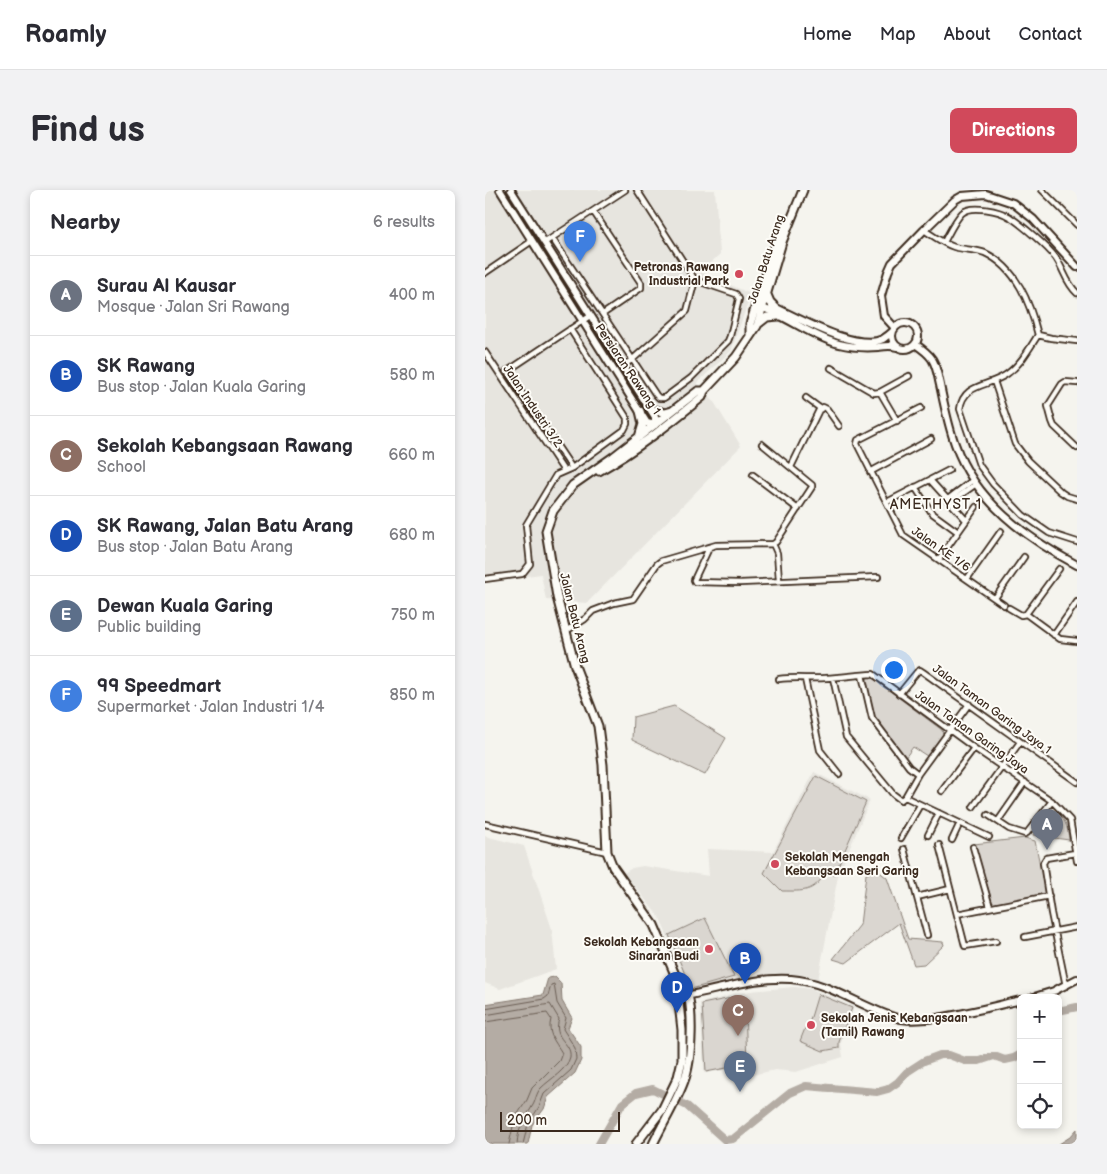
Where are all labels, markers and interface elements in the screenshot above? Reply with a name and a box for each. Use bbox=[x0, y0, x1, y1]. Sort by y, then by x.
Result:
text: Roamly bbox=[25, 20, 106, 49]
text: Home bbox=[803, 24, 852, 45]
text: Map bbox=[880, 24, 916, 45]
text: About bbox=[944, 24, 991, 45]
text: Contact bbox=[1019, 24, 1082, 45]
button: Directions bbox=[950, 108, 1077, 153]
text: Find us bbox=[30, 109, 145, 152]
text: Nearby bbox=[50, 210, 120, 235]
text: 6 results bbox=[373, 213, 435, 232]
street label: Jalan Batu Arang bbox=[745, 213, 788, 306]
pin: F bbox=[564, 221, 596, 262]
place label: Petronas Rawang Industrial Park bbox=[634, 260, 730, 289]
marker: Petronas Rawang Industrial Park bbox=[733, 268, 745, 280]
text: Surau Al Kausar bbox=[97, 275, 236, 298]
text: A bbox=[61, 286, 71, 305]
text: 400 m bbox=[389, 286, 435, 305]
text: Mosque · Jalan Sri Rawang bbox=[97, 298, 290, 317]
street label: Persiaran Rawang 1 bbox=[592, 321, 664, 418]
text: SK Rawang bbox=[97, 355, 195, 378]
street label: Jalan Industri 3/2 bbox=[499, 362, 566, 450]
text: B bbox=[60, 366, 72, 385]
text: 580 m bbox=[390, 366, 435, 385]
text: Bus stop · Jalan Kuala Garing bbox=[97, 378, 306, 397]
text: Sekolah Kebangsaan Rawang bbox=[97, 435, 353, 458]
text: C bbox=[60, 446, 72, 465]
text: 660 m bbox=[388, 446, 435, 465]
text: School bbox=[97, 458, 146, 477]
district label: AMETHYST 1 bbox=[890, 496, 982, 513]
text: SK Rawang, Jalan Batu Arang bbox=[97, 515, 353, 538]
street label: Jalan KE 1/6 bbox=[908, 524, 973, 575]
text: D bbox=[60, 526, 72, 545]
text: 680 m bbox=[389, 526, 435, 545]
text: Bus stop · Jalan Batu Arang bbox=[97, 538, 293, 557]
street label: Jalan Batu Arang bbox=[556, 571, 593, 665]
text: Dewan Kuala Garing bbox=[97, 595, 273, 618]
text: E bbox=[61, 606, 71, 625]
text: 750 m bbox=[391, 606, 435, 625]
text: Public building bbox=[97, 618, 201, 637]
your location bbox=[881, 657, 907, 683]
street label: Jalan Taman Garing Jaya 1 bbox=[929, 661, 1055, 757]
text: 99 Speedmart bbox=[97, 675, 221, 698]
text: F bbox=[61, 686, 71, 705]
text: 850 m bbox=[390, 686, 435, 705]
street label: Jalan Taman Garing Jaya bbox=[912, 687, 1032, 777]
text: Supermarket · Jalan Industri 1/4 bbox=[97, 698, 325, 717]
pin: A bbox=[1031, 809, 1063, 850]
place label: Sekolah Menengah Kebangsaan Seri Garing bbox=[785, 850, 919, 879]
marker: Sekolah Menengah Kebangsaan Seri Garing bbox=[769, 858, 781, 870]
place label: Sekolah Kebangsaan Sinaran Budi bbox=[584, 935, 699, 964]
marker: Sekolah Kebangsaan Sinaran Budi bbox=[703, 943, 715, 955]
pin: B bbox=[729, 943, 761, 984]
pin: D bbox=[661, 972, 693, 1013]
map controls bbox=[1017, 994, 1062, 1129]
button: + bbox=[1017, 994, 1062, 1039]
pin: C bbox=[722, 995, 754, 1036]
place label: Sekolah Jenis Kebangsaan (Tamil) Rawang bbox=[821, 1011, 968, 1040]
marker: Sekolah Jenis Kebangsaan (Tamil) Rawang bbox=[805, 1019, 817, 1031]
button: − bbox=[1017, 1039, 1062, 1084]
pin: E bbox=[724, 1051, 756, 1092]
button: locate bbox=[1017, 1084, 1062, 1129]
scale bar bbox=[500, 1109, 620, 1132]
text: 200 m bbox=[507, 1112, 547, 1129]

